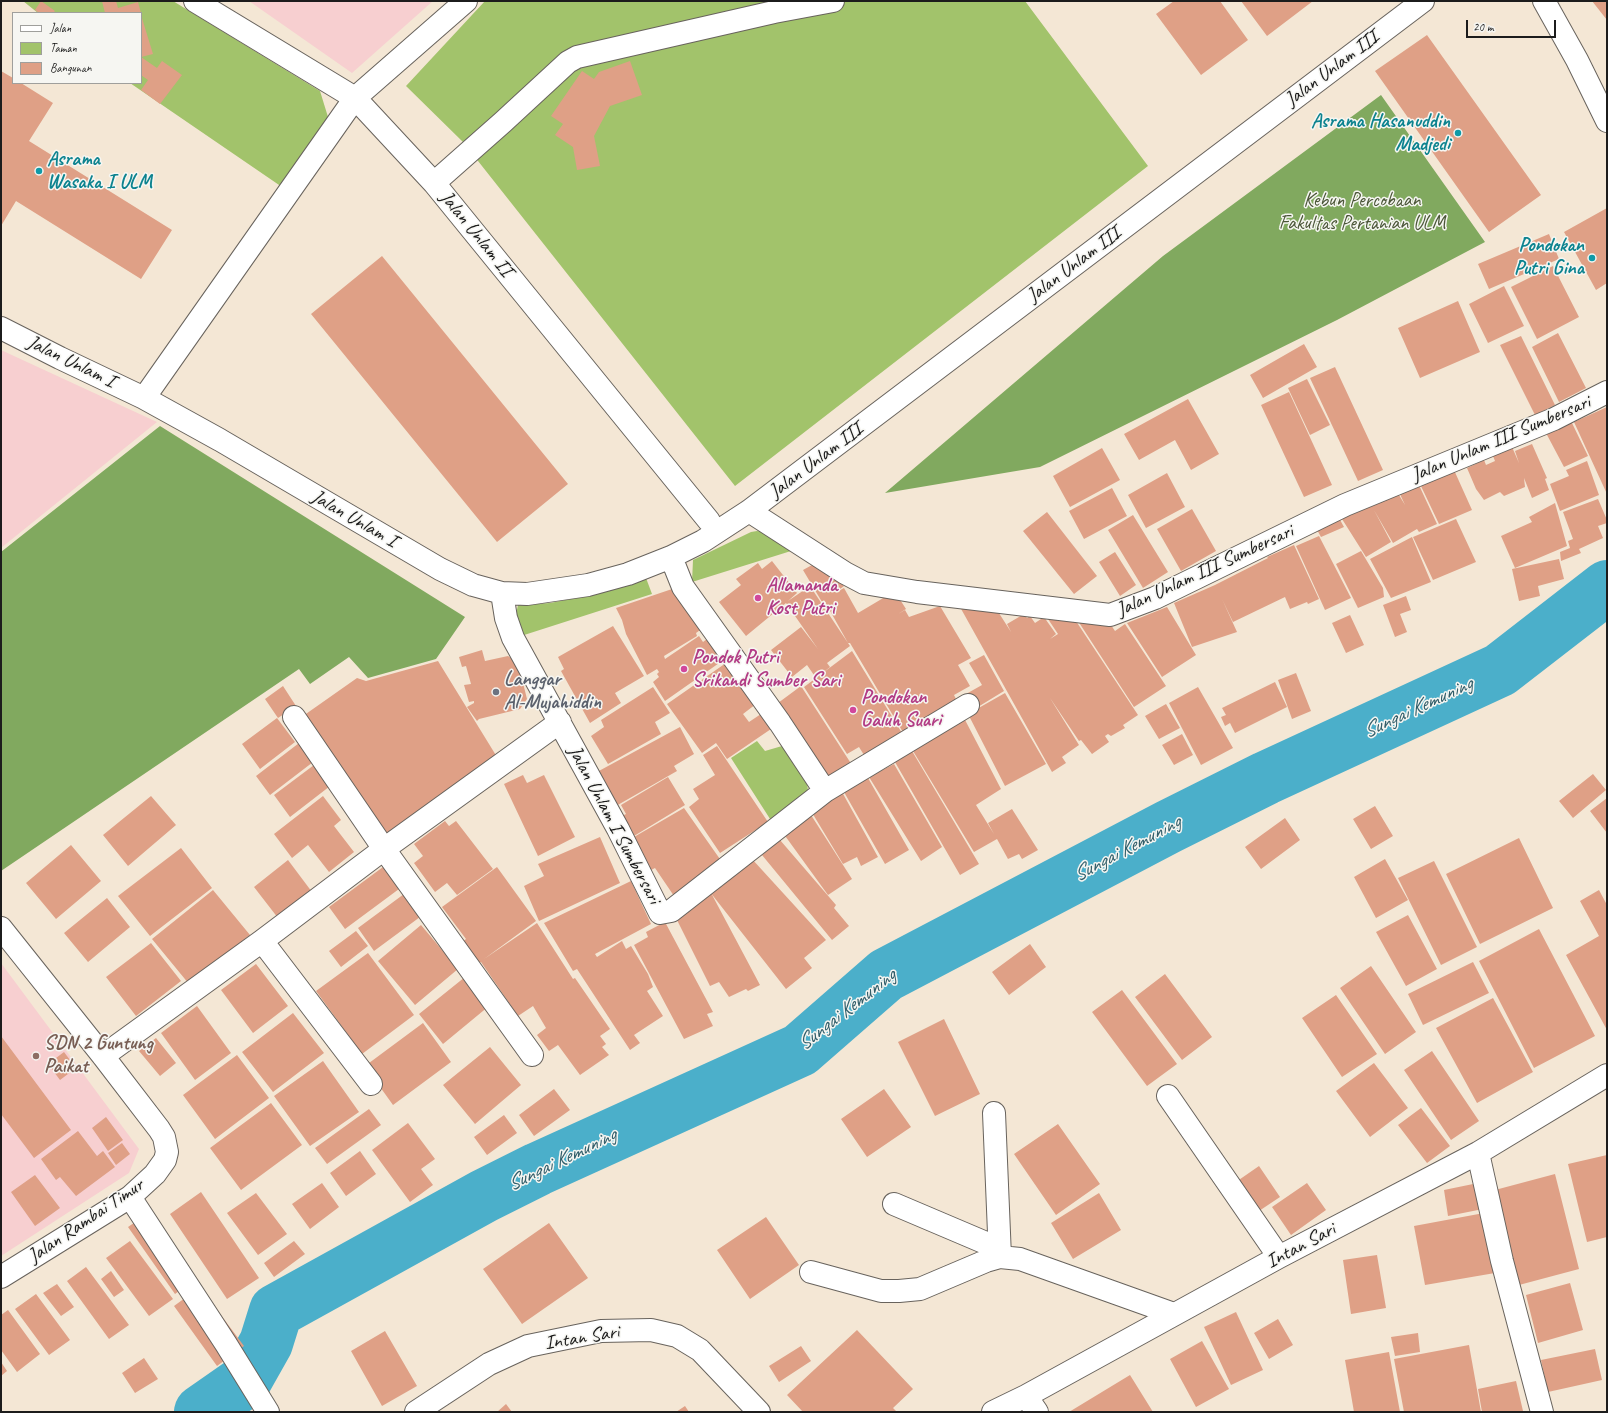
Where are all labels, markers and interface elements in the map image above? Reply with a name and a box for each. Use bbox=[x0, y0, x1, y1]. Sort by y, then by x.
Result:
legend bbox=[12, 12, 142, 84]
scale bar bbox=[1468, 12, 1558, 38]
text: 20 m bbox=[1473, 19, 1493, 35]
text: Jalan bbox=[50, 20, 71, 36]
street label: Jalan Unlam III bbox=[1280, 26, 1384, 112]
text: Taman bbox=[50, 40, 77, 56]
text: Bangunan bbox=[50, 60, 91, 76]
place label: Asrama Hasanuddin Madjedi bbox=[1311, 110, 1450, 157]
marker: Asrama Hasanuddin Madjedi bbox=[1453, 128, 1463, 138]
place label: Asrama Wasaka I ULM bbox=[47, 148, 152, 195]
marker: Asrama Wasaka I ULM bbox=[34, 166, 44, 176]
street label: Jalan Unlam II bbox=[434, 186, 518, 282]
park label: Kebun Percobaan Fakultas Pertanian ULM bbox=[1279, 189, 1445, 236]
street label: Jalan Unlam III bbox=[1022, 222, 1126, 308]
place label: Pondokan Putri Gina bbox=[1514, 234, 1584, 281]
marker: Pondokan Putri Gina bbox=[1587, 253, 1597, 263]
street label: Jalan Unlam I bbox=[23, 330, 119, 394]
street label: Jalan Unlam III Sumbersari bbox=[1408, 390, 1594, 488]
street label: Jalan Unlam III bbox=[764, 418, 868, 504]
street label: Jalan Unlam I bbox=[307, 485, 401, 553]
street label: Jalan Unlam III Sumbersari bbox=[1113, 520, 1297, 622]
place label: Allamanda Kost Putri bbox=[766, 574, 837, 621]
marker: Allamanda Kost Putri bbox=[753, 593, 763, 603]
place label: Pondok Putri Srikandi Sumber Sari bbox=[692, 646, 840, 693]
marker: Pondok Putri Srikandi Sumber Sari bbox=[679, 664, 689, 674]
place label: Langgar Al-Mujahiddin bbox=[504, 668, 601, 715]
water label: Sungai Kemuning bbox=[1359, 672, 1477, 744]
place label: Pondokan Galuh Suari bbox=[861, 686, 941, 733]
marker: Langgar Al-Mujahiddin bbox=[491, 687, 501, 697]
marker: Pondokan Galuh Suari bbox=[848, 705, 858, 715]
street label: Jalan Unlam I Sumbersari bbox=[562, 742, 666, 908]
water label: Sungai Kemuning bbox=[1069, 810, 1185, 888]
water label: Sungai Kemuning bbox=[793, 964, 901, 1056]
place label: SDN 2 Guntung Paikat bbox=[44, 1032, 153, 1079]
marker: SDN 2 Guntung Paikat bbox=[31, 1051, 41, 1061]
water label: Sungai Kemuning bbox=[503, 1123, 621, 1197]
street label: Jalan Rambai Timur bbox=[24, 1173, 148, 1269]
street label: Intan Sari bbox=[1262, 1218, 1340, 1274]
street label: Intan Sari bbox=[543, 1320, 621, 1356]

